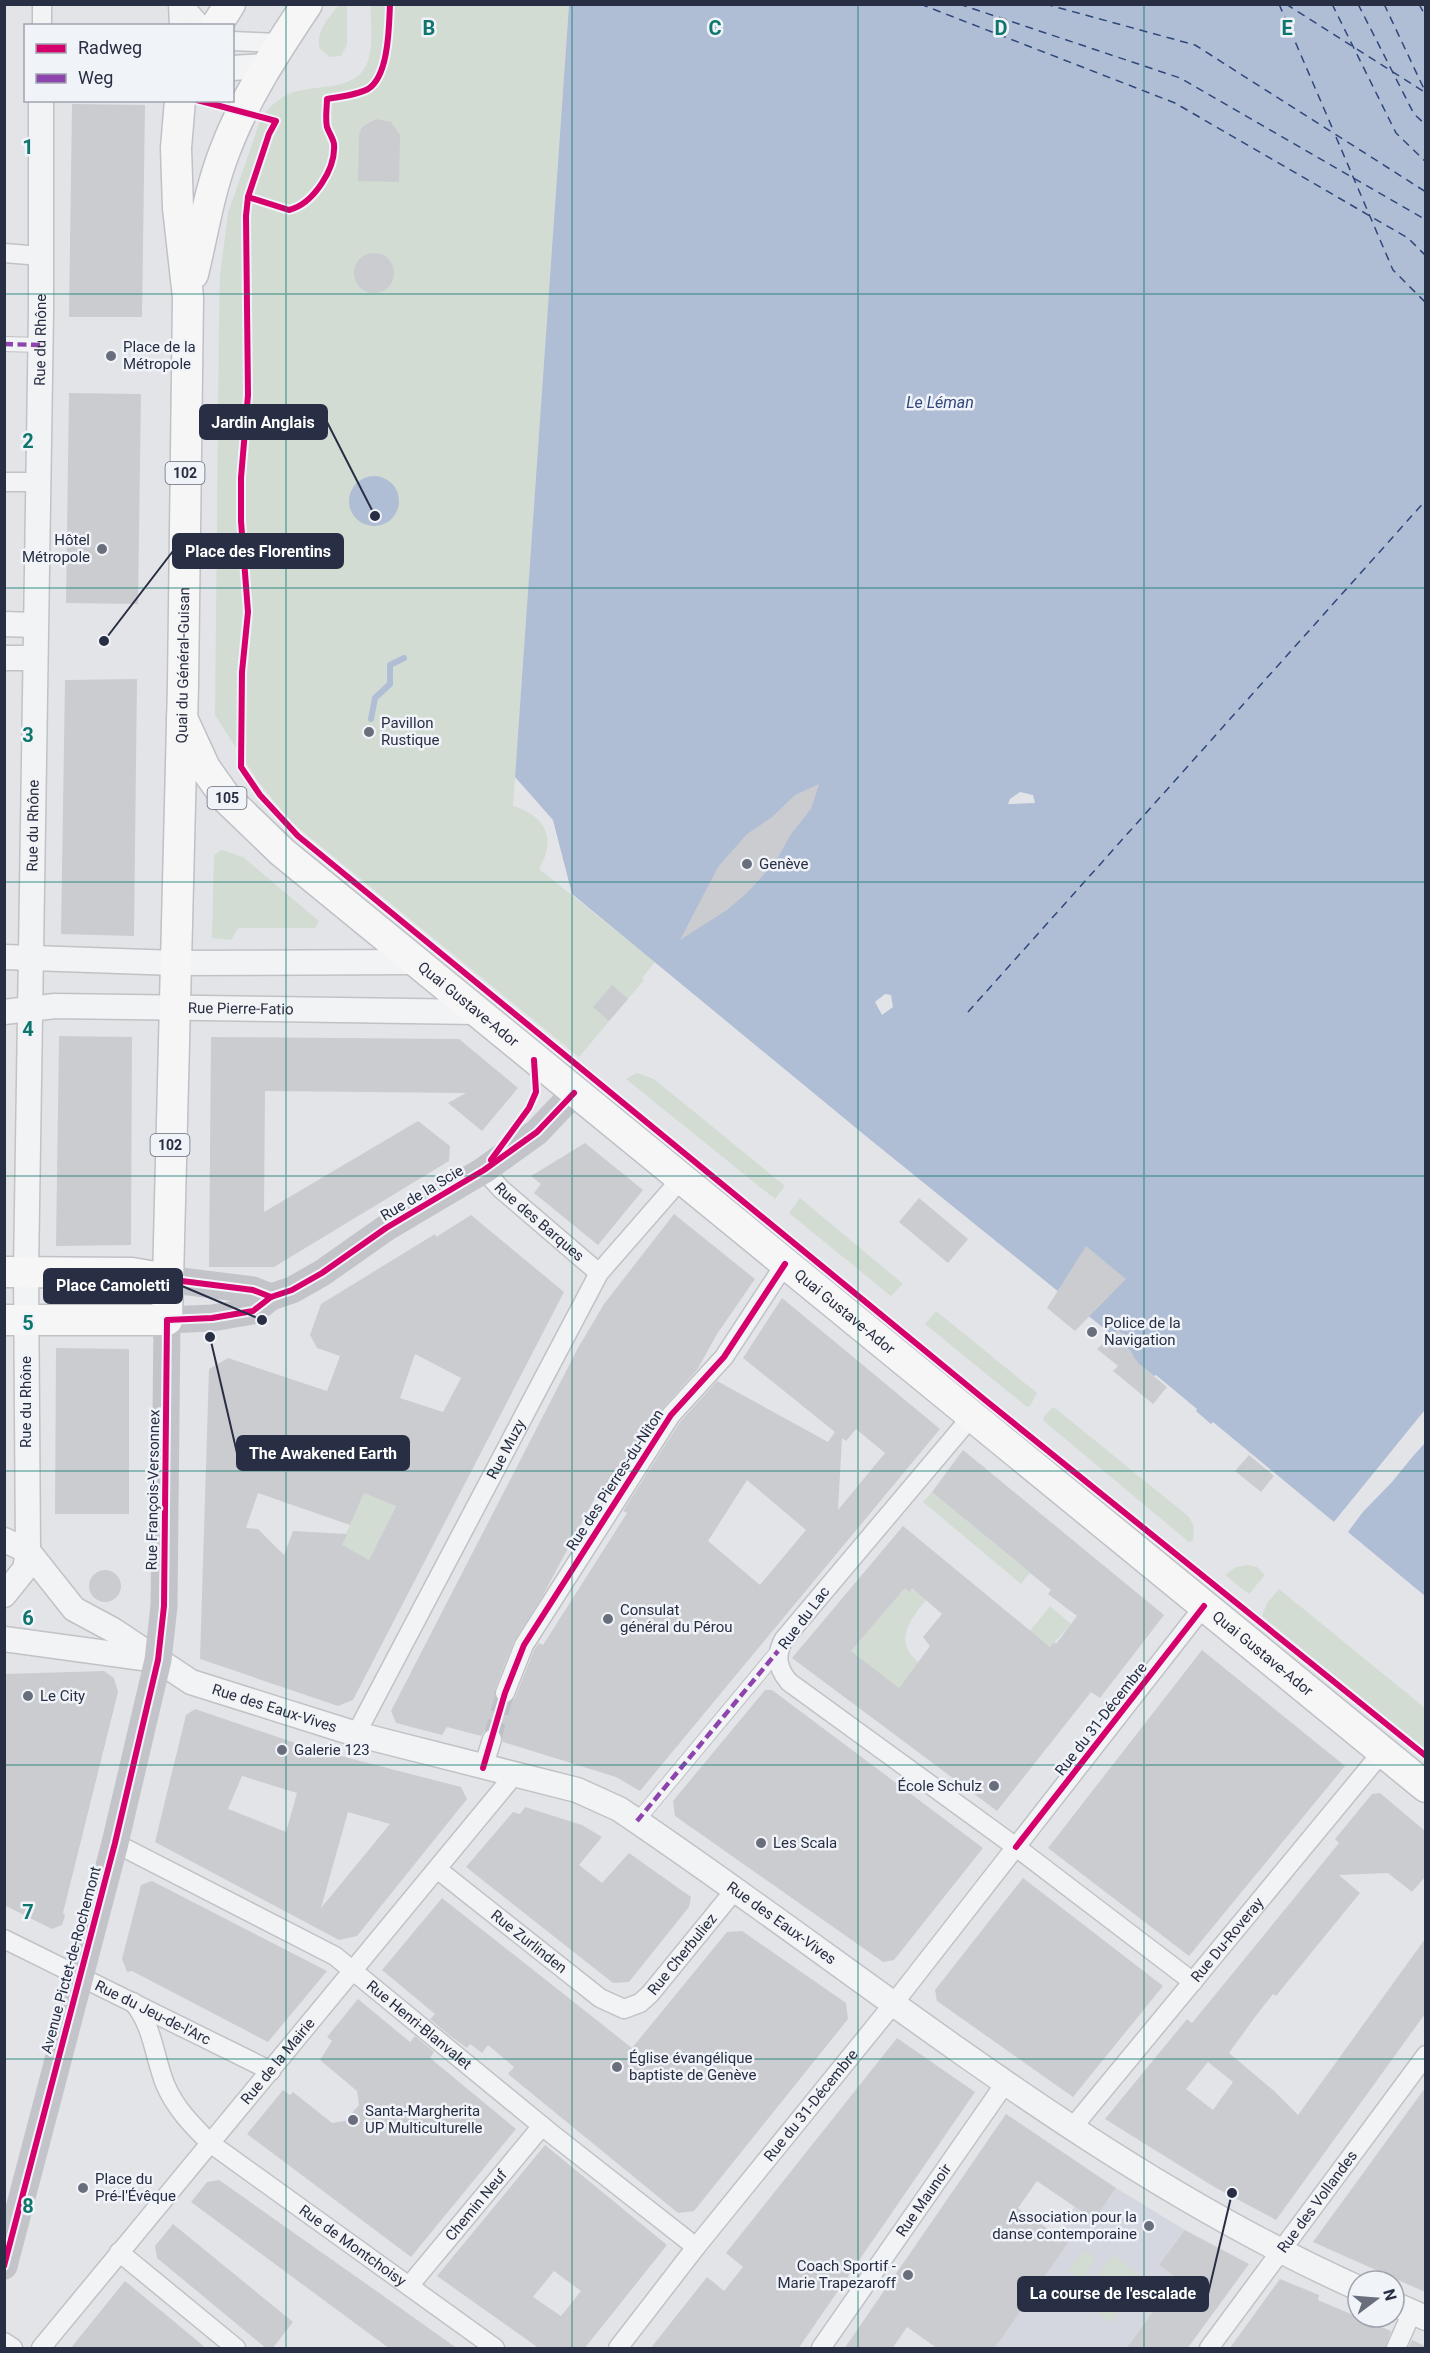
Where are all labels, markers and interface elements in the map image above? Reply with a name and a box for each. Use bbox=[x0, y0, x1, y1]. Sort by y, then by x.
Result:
text: B bbox=[423, 16, 435, 40]
text: C bbox=[708, 16, 722, 40]
text: D bbox=[995, 16, 1008, 40]
text: E bbox=[1281, 16, 1293, 40]
legend bbox=[24, 24, 234, 102]
text: Radweg bbox=[78, 37, 142, 58]
text: Weg bbox=[78, 67, 113, 88]
text: 1 bbox=[22, 135, 34, 159]
street label: Rue du Rhône bbox=[31, 294, 50, 386]
place label: Place de la Métropole bbox=[123, 338, 196, 373]
marker: Place de la Métropole bbox=[104, 349, 118, 363]
water label: Le Léman bbox=[906, 393, 974, 412]
callout: Jardin Anglais bbox=[200, 405, 327, 439]
text: Jardin Anglais bbox=[211, 413, 315, 432]
text: 2 bbox=[22, 429, 34, 453]
road number: 102 bbox=[166, 462, 204, 484]
place label: Hôtel Métropole bbox=[22, 531, 90, 566]
callout: Place des Florentins bbox=[173, 534, 343, 568]
marker: Hôtel Métropole bbox=[95, 542, 109, 556]
text: Place des Florentins bbox=[185, 542, 331, 561]
street label: Quai du Général-Guisan bbox=[173, 587, 193, 744]
place label: Pavillon Rustique bbox=[381, 714, 440, 749]
text: 3 bbox=[22, 723, 34, 747]
marker: Pavillon Rustique bbox=[362, 725, 376, 739]
street label: Rue du Rhône bbox=[23, 780, 43, 872]
road number: 105 bbox=[208, 787, 246, 809]
place label: Genève bbox=[759, 855, 808, 873]
marker: Genève bbox=[740, 857, 754, 871]
street label: Quai Gustave-Ador bbox=[414, 958, 522, 1051]
street label: Rue Pierre-Fatio bbox=[188, 999, 294, 1018]
text: 4 bbox=[22, 1017, 34, 1041]
road number: 102 bbox=[150, 1134, 190, 1156]
street label: Rue de la Scie bbox=[377, 1161, 467, 1225]
street label: Rue des Barques bbox=[491, 1179, 588, 1265]
street label: Quai Gustave-Ador bbox=[791, 1265, 899, 1358]
callout: Place Camoletti bbox=[44, 1269, 182, 1303]
text: Place Camoletti bbox=[56, 1276, 170, 1295]
text: 5 bbox=[22, 1311, 34, 1335]
place label: Police de la Navigation bbox=[1104, 1314, 1181, 1349]
marker: Police de la Navigation bbox=[1085, 1325, 1099, 1339]
street label: Rue du Rhône bbox=[17, 1356, 35, 1448]
street label: Rue des Pierres-du-Niton bbox=[563, 1406, 667, 1554]
street label: Rue François-Versonnex bbox=[143, 1409, 163, 1571]
street label: Rue Muzy bbox=[483, 1416, 529, 1482]
callout: The Awakened Earth bbox=[237, 1436, 409, 1470]
text: The Awakened Earth bbox=[249, 1444, 397, 1463]
street label: Rue du Lac bbox=[775, 1583, 833, 1653]
place label: Consulat général du Pérou bbox=[620, 1601, 732, 1636]
text: 6 bbox=[22, 1606, 34, 1630]
street label: Quai Gustave-Ador bbox=[1209, 1607, 1317, 1700]
marker: Consulat général du Pérou bbox=[601, 1612, 615, 1626]
street label: Rue du 31-Décembre bbox=[1051, 1659, 1151, 1779]
street label: Rue des Eaux-Vives bbox=[210, 1680, 339, 1736]
place label: Le City bbox=[40, 1687, 85, 1705]
marker: Le City bbox=[21, 1689, 35, 1703]
place label: Galerie 123 bbox=[294, 1741, 370, 1759]
marker: Galerie 123 bbox=[275, 1743, 289, 1757]
place label: École Schulz bbox=[898, 1777, 982, 1795]
marker: École Schulz bbox=[987, 1779, 1001, 1793]
place label: Les Scala bbox=[773, 1834, 837, 1852]
marker: Les Scala bbox=[754, 1836, 768, 1850]
street label: Avenue Pictet-de-Rochemont bbox=[37, 1864, 105, 2056]
street label: Rue des Eaux-Vives bbox=[723, 1878, 839, 1968]
street label: Rue Du-Roveray bbox=[1187, 1894, 1267, 1986]
text: 7 bbox=[22, 1900, 34, 1924]
street label: Rue Zurlinden bbox=[487, 1906, 570, 1977]
street label: Rue Cherbuliez bbox=[644, 1910, 721, 1999]
street label: Rue du Jeu-de-l'Arc bbox=[92, 1976, 214, 2049]
street label: Rue Henri-Blanvalet bbox=[363, 1977, 475, 2073]
street label: Rue de la Mairie bbox=[237, 2014, 319, 2108]
street label: Rue du 31-Décembre bbox=[760, 2046, 862, 2165]
place label: Église évangélique baptiste de Genève bbox=[629, 2049, 757, 2084]
marker: Église évangélique baptiste de Genève bbox=[610, 2060, 624, 2074]
place label: Santa-Margherita UP Multiculturelle bbox=[365, 2102, 483, 2137]
marker: Santa-Margherita UP Multiculturelle bbox=[346, 2113, 360, 2127]
street label: Rue des Vollandes bbox=[1274, 2147, 1361, 2256]
street label: Rue Maunoir bbox=[892, 2160, 955, 2240]
street label: Chemin Neuf bbox=[441, 2165, 511, 2244]
place label: Place du Pré-l'Évêque bbox=[95, 2170, 176, 2205]
marker: Place du Pré-l'Évêque bbox=[76, 2181, 90, 2195]
text: 8 bbox=[22, 2194, 34, 2218]
street label: Rue de Montchoisy bbox=[296, 2201, 410, 2290]
place label: Association pour la danse contemporaine bbox=[992, 2208, 1137, 2243]
marker: Association pour la danse contemporaine bbox=[1142, 2219, 1156, 2233]
place label: Coach Sportif - Marie Trapezaroff bbox=[777, 2257, 897, 2292]
marker: Coach Sportif - Marie Trapezaroff bbox=[901, 2268, 915, 2282]
north arrow bbox=[1346, 2269, 1406, 2329]
callout: La course de l'escalade bbox=[1018, 2277, 1208, 2311]
text: La course de l'escalade bbox=[1030, 2284, 1197, 2303]
text: N bbox=[1379, 2287, 1401, 2303]

